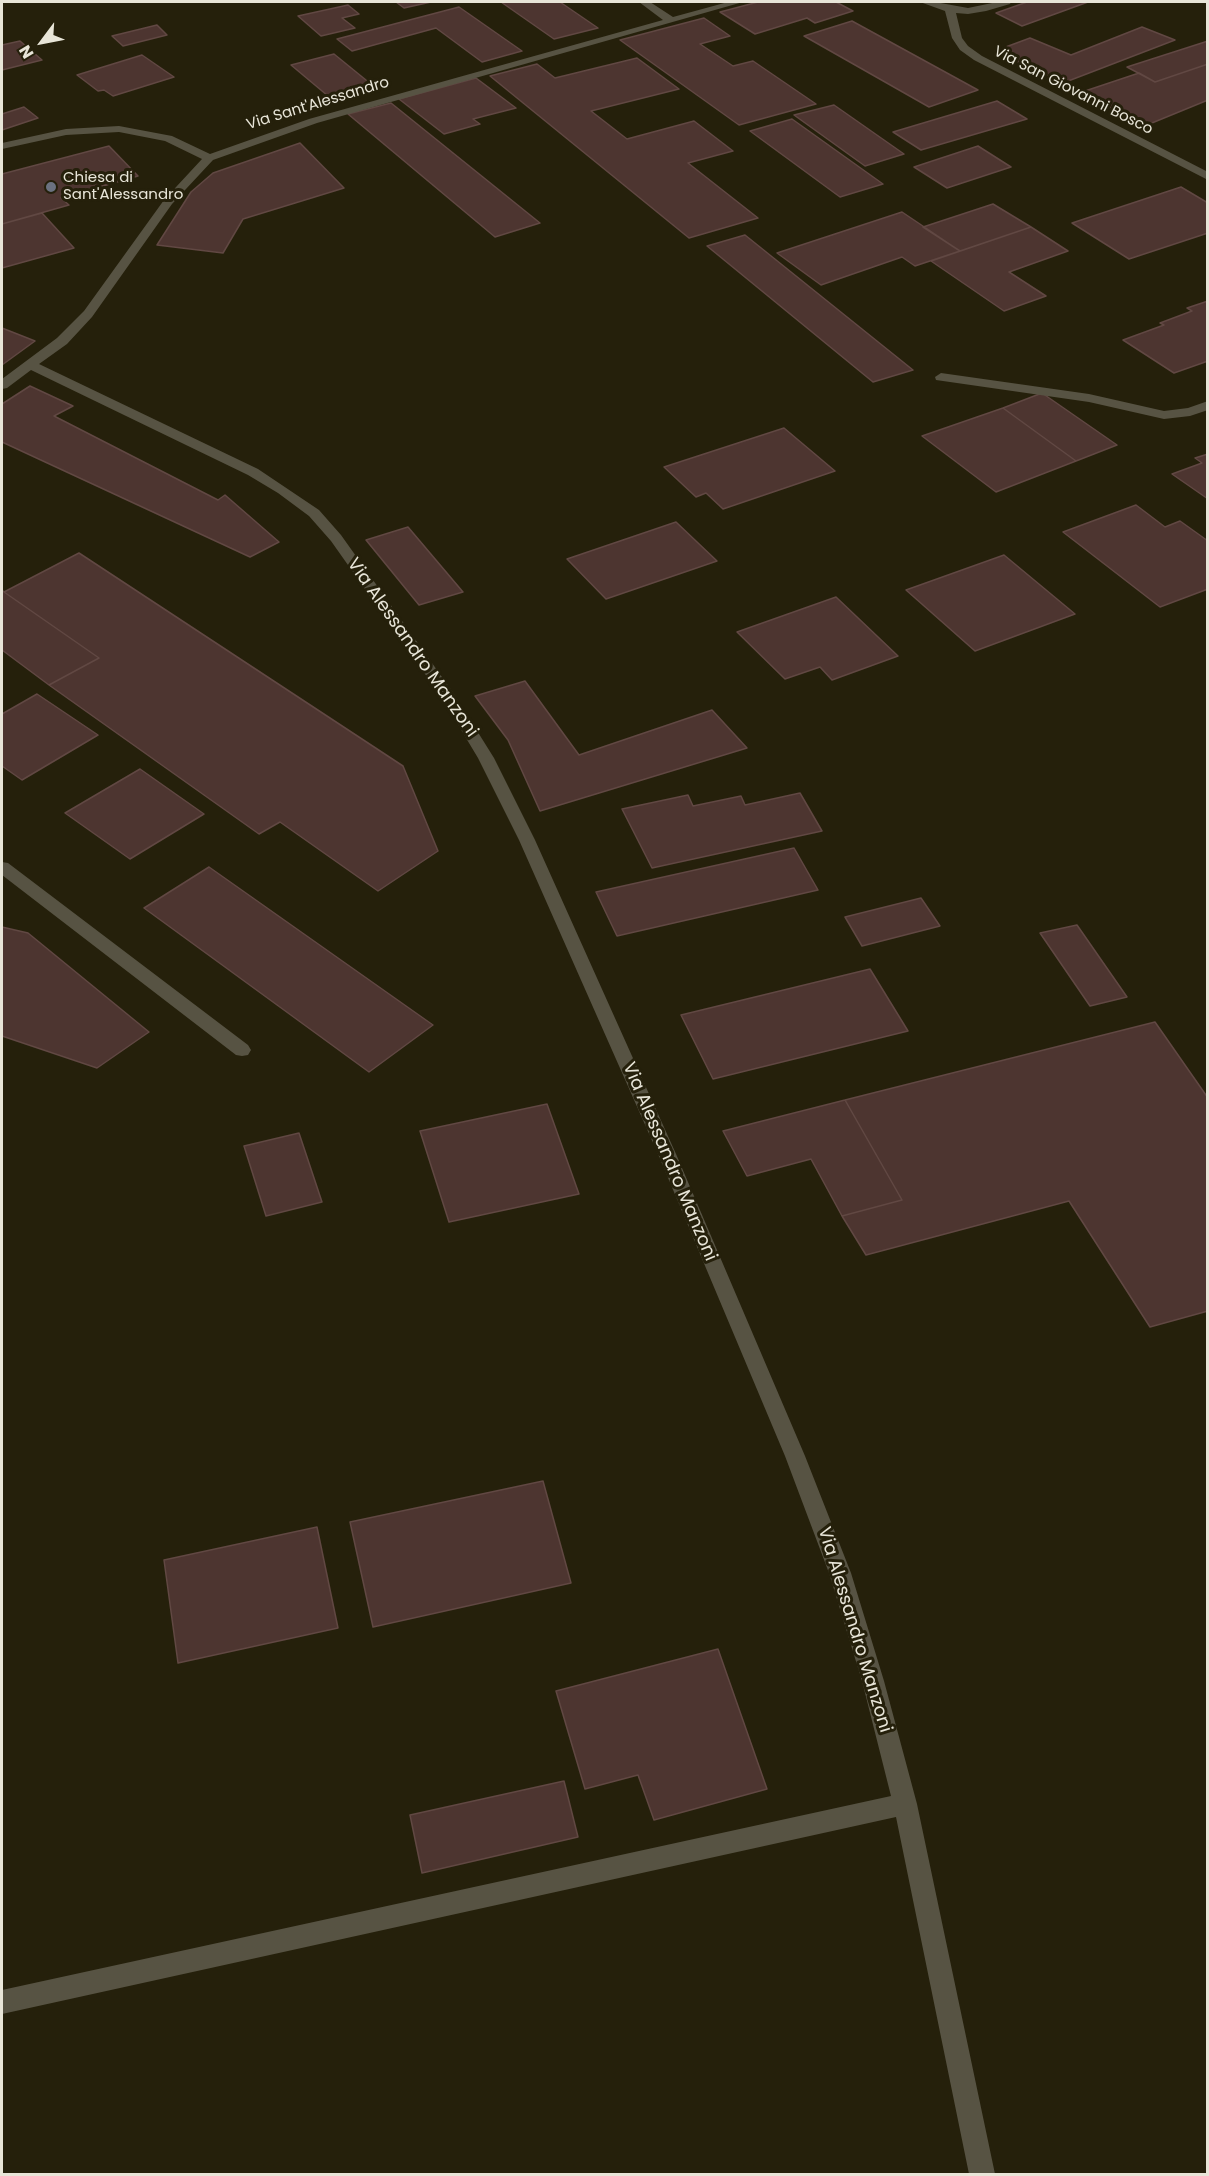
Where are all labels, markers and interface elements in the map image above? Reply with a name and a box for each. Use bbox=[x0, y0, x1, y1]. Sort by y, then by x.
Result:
north arrow bbox=[12, 12, 72, 72]
text: N bbox=[13, 41, 39, 63]
street label: Via San Giovanni Bosco bbox=[990, 43, 1156, 139]
street label: Via Sant'Alessandro bbox=[245, 74, 391, 134]
place label: Chiesa di Sant'Alessandro bbox=[63, 169, 183, 204]
marker: Chiesa di Sant'Alessandro bbox=[44, 180, 58, 194]
street label: Via Alessandro Manzoni bbox=[342, 554, 482, 742]
street label: Via Alessandro Manzoni bbox=[617, 1059, 721, 1265]
street label: Via Alessandro Manzoni bbox=[812, 1525, 896, 1735]

